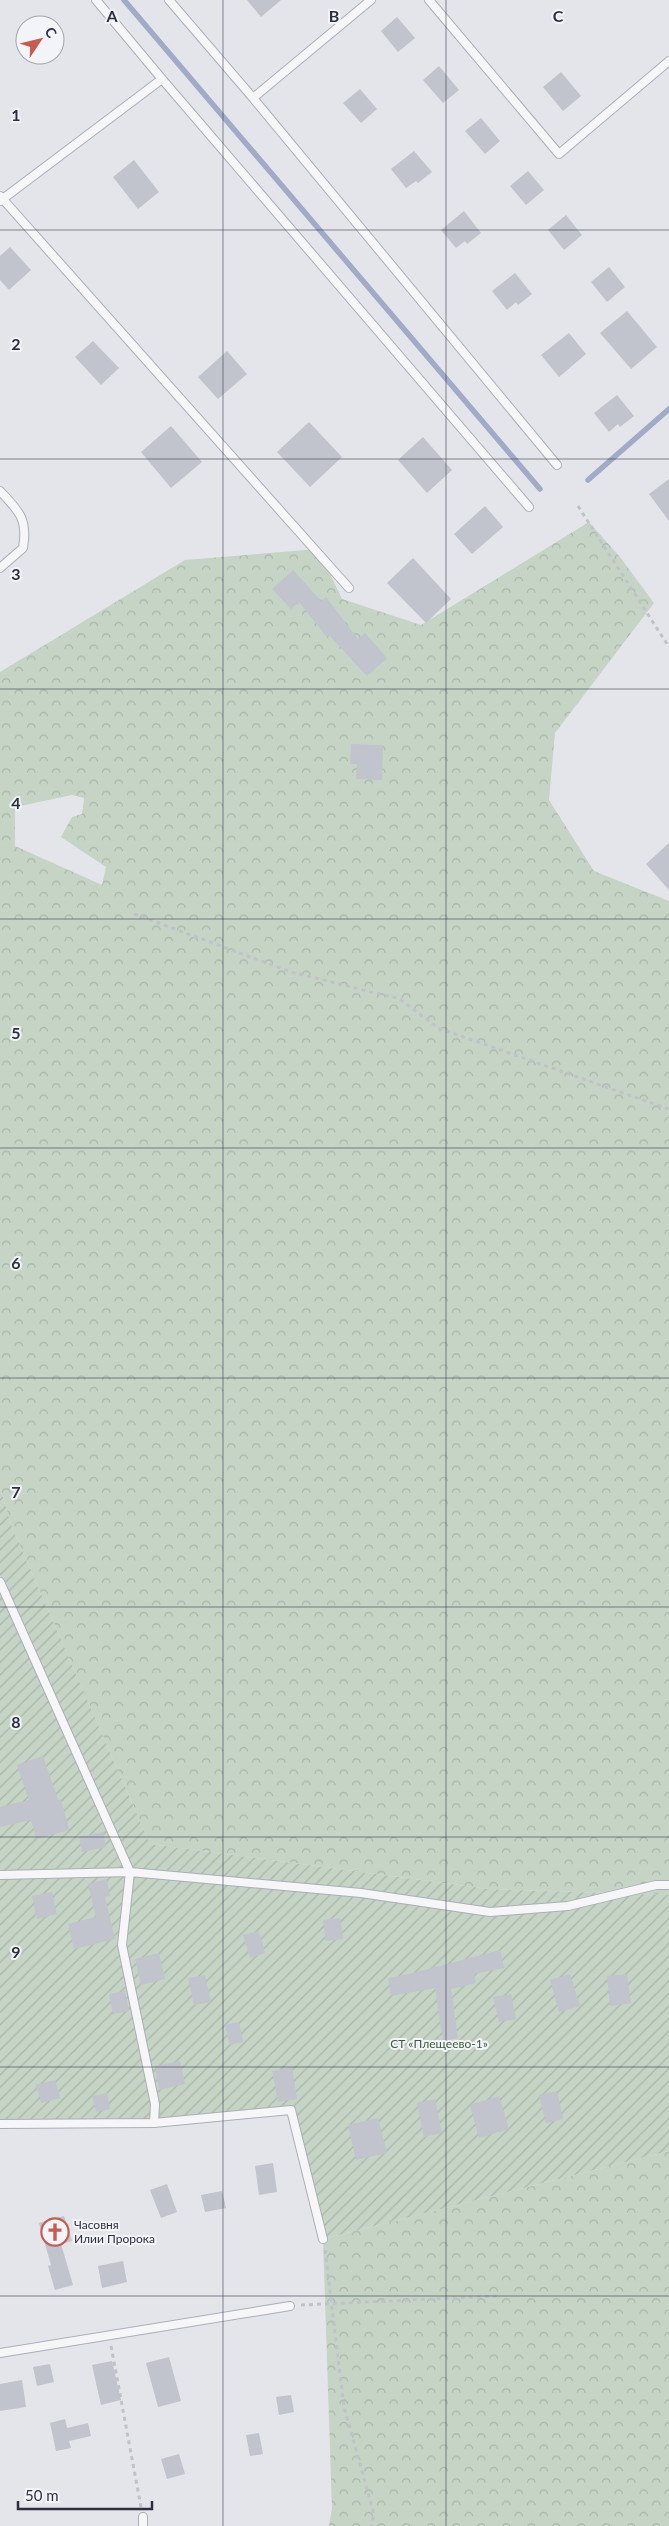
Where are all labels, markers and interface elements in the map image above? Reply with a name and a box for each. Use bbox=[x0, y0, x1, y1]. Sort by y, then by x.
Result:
text: A bbox=[105, 6, 118, 25]
text: B bbox=[329, 6, 339, 25]
text: C bbox=[553, 6, 564, 25]
north arrow bbox=[15, 15, 65, 65]
text: С bbox=[41, 24, 61, 42]
text: 1 bbox=[11, 105, 21, 124]
text: 2 bbox=[11, 334, 21, 353]
text: 3 bbox=[11, 564, 21, 583]
text: 4 bbox=[11, 793, 21, 812]
text: 5 bbox=[11, 1023, 21, 1042]
text: 6 bbox=[11, 1253, 21, 1272]
text: 7 bbox=[11, 1482, 21, 1501]
text: 8 bbox=[11, 1712, 21, 1731]
text: 9 bbox=[11, 1942, 21, 1961]
park label: СТ «Плещеево-1» bbox=[390, 2036, 488, 2051]
church icon: Часовня Илии Пророка bbox=[40, 2217, 70, 2247]
place label: Часовня Илии Пророка bbox=[74, 2217, 155, 2246]
scale bar bbox=[18, 2478, 151, 2510]
text: 50 m bbox=[25, 2486, 59, 2504]

